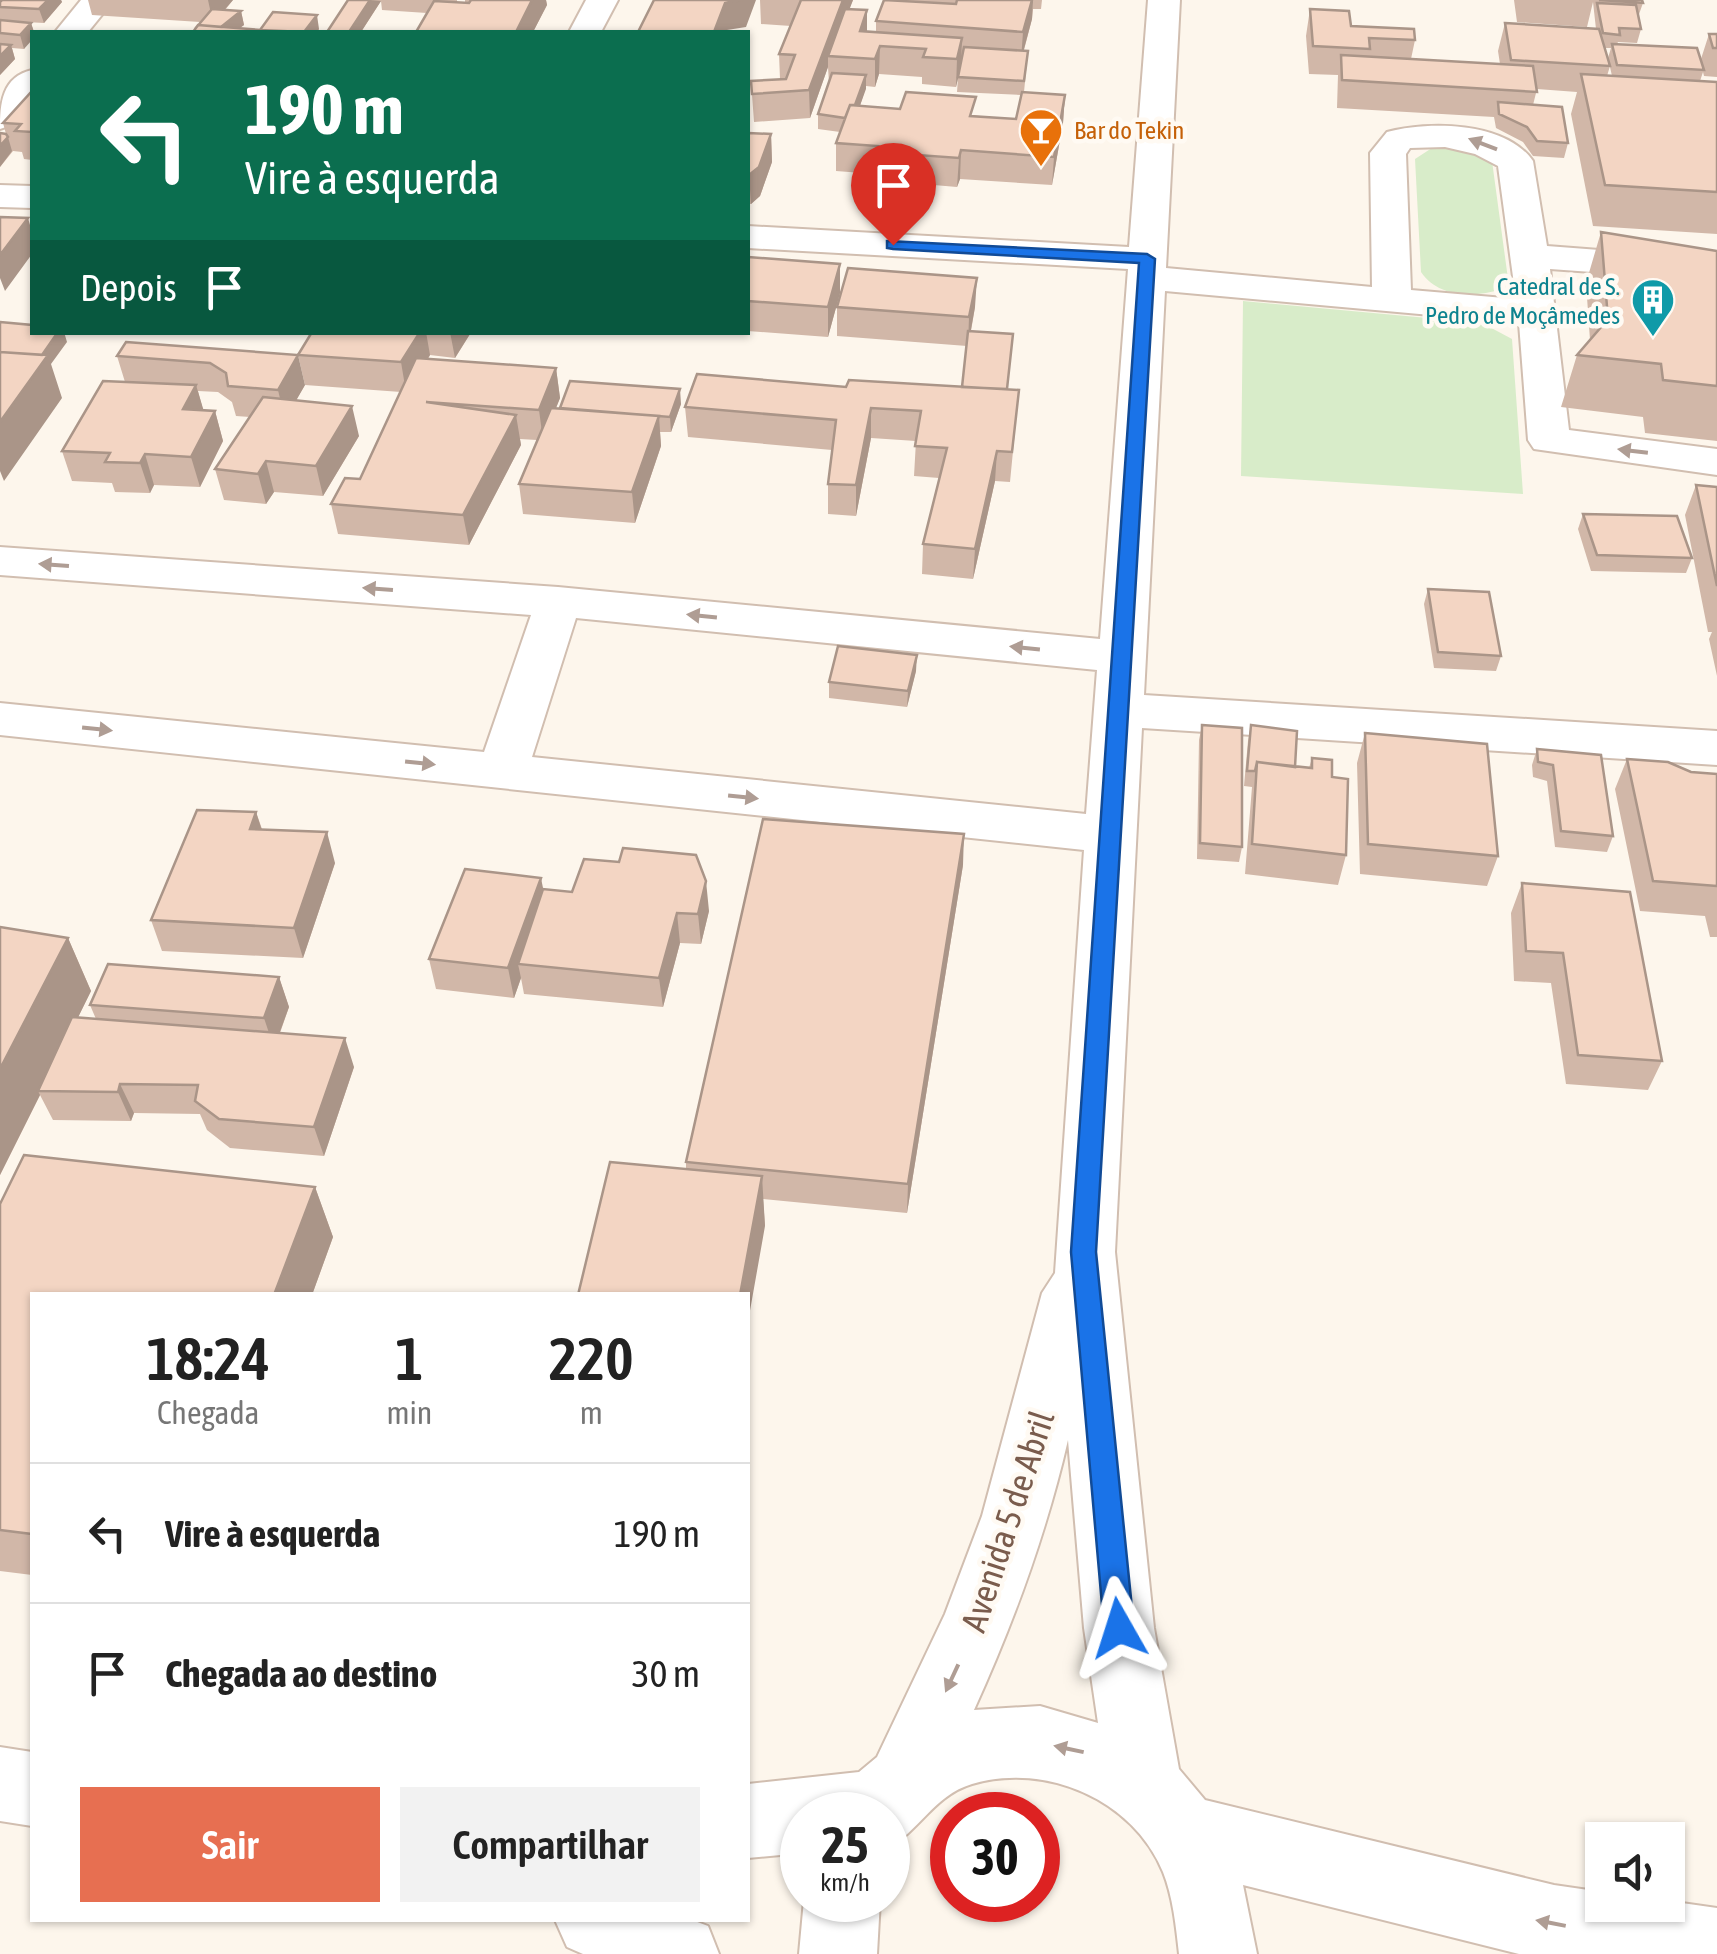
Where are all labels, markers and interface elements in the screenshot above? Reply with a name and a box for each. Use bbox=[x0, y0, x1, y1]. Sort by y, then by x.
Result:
text: 190 m bbox=[245, 69, 404, 149]
icon: left bbox=[80, 70, 210, 200]
bar icon: Bar do Tekin bbox=[1018, 107, 1064, 168]
place label: Bar do Tekin bbox=[1074, 116, 1184, 144]
one-way arrow bbox=[1467, 136, 1497, 151]
pin bbox=[851, 143, 936, 246]
text: Vire à esquerda bbox=[245, 152, 500, 204]
icon: arrive bbox=[866, 158, 921, 213]
icon: arrive bbox=[197, 260, 252, 315]
text: Depois bbox=[80, 266, 177, 309]
place label: Catedral de S. Pedro de Moçâmedes bbox=[1425, 272, 1620, 329]
building icon: Catedral de S. Pedro de Moçâmedes bbox=[1630, 277, 1676, 338]
one-way arrow bbox=[1617, 443, 1648, 459]
one-way arrow bbox=[37, 556, 69, 572]
one-way arrow bbox=[361, 581, 393, 597]
one-way arrow bbox=[685, 608, 717, 624]
one-way arrow bbox=[1009, 639, 1040, 655]
one-way arrow bbox=[82, 721, 113, 737]
one-way arrow bbox=[405, 755, 437, 771]
one-way arrow bbox=[728, 789, 760, 805]
text: 18:24 bbox=[146, 1324, 270, 1393]
text: 1 bbox=[395, 1324, 424, 1393]
text: 220 bbox=[549, 1324, 633, 1393]
text: Chegada bbox=[157, 1394, 259, 1431]
text: min bbox=[386, 1394, 432, 1431]
text: m bbox=[580, 1394, 603, 1431]
street label: Avenida 5 de Abril bbox=[952, 1406, 1062, 1636]
icon: left bbox=[80, 1506, 135, 1561]
text: Vire à esquerda bbox=[165, 1512, 380, 1555]
text: 190 m bbox=[614, 1512, 700, 1555]
position arrow bbox=[1067, 1576, 1171, 1680]
icon: arrive bbox=[80, 1646, 135, 1701]
text: Chegada ao destino bbox=[165, 1652, 437, 1695]
text: 30 m bbox=[632, 1652, 700, 1695]
one-way arrow bbox=[943, 1664, 960, 1693]
one-way arrow bbox=[1053, 1741, 1084, 1756]
button: Sair bbox=[80, 1787, 380, 1902]
button: Compartilhar bbox=[400, 1787, 700, 1902]
speed limit sign: 30 bbox=[930, 1792, 1060, 1922]
text: 25 bbox=[821, 1816, 868, 1874]
map controls bbox=[1585, 1822, 1685, 1922]
button: sound bbox=[1585, 1822, 1685, 1922]
text: km/h bbox=[820, 1868, 870, 1896]
one-way arrow bbox=[1535, 1914, 1566, 1930]

